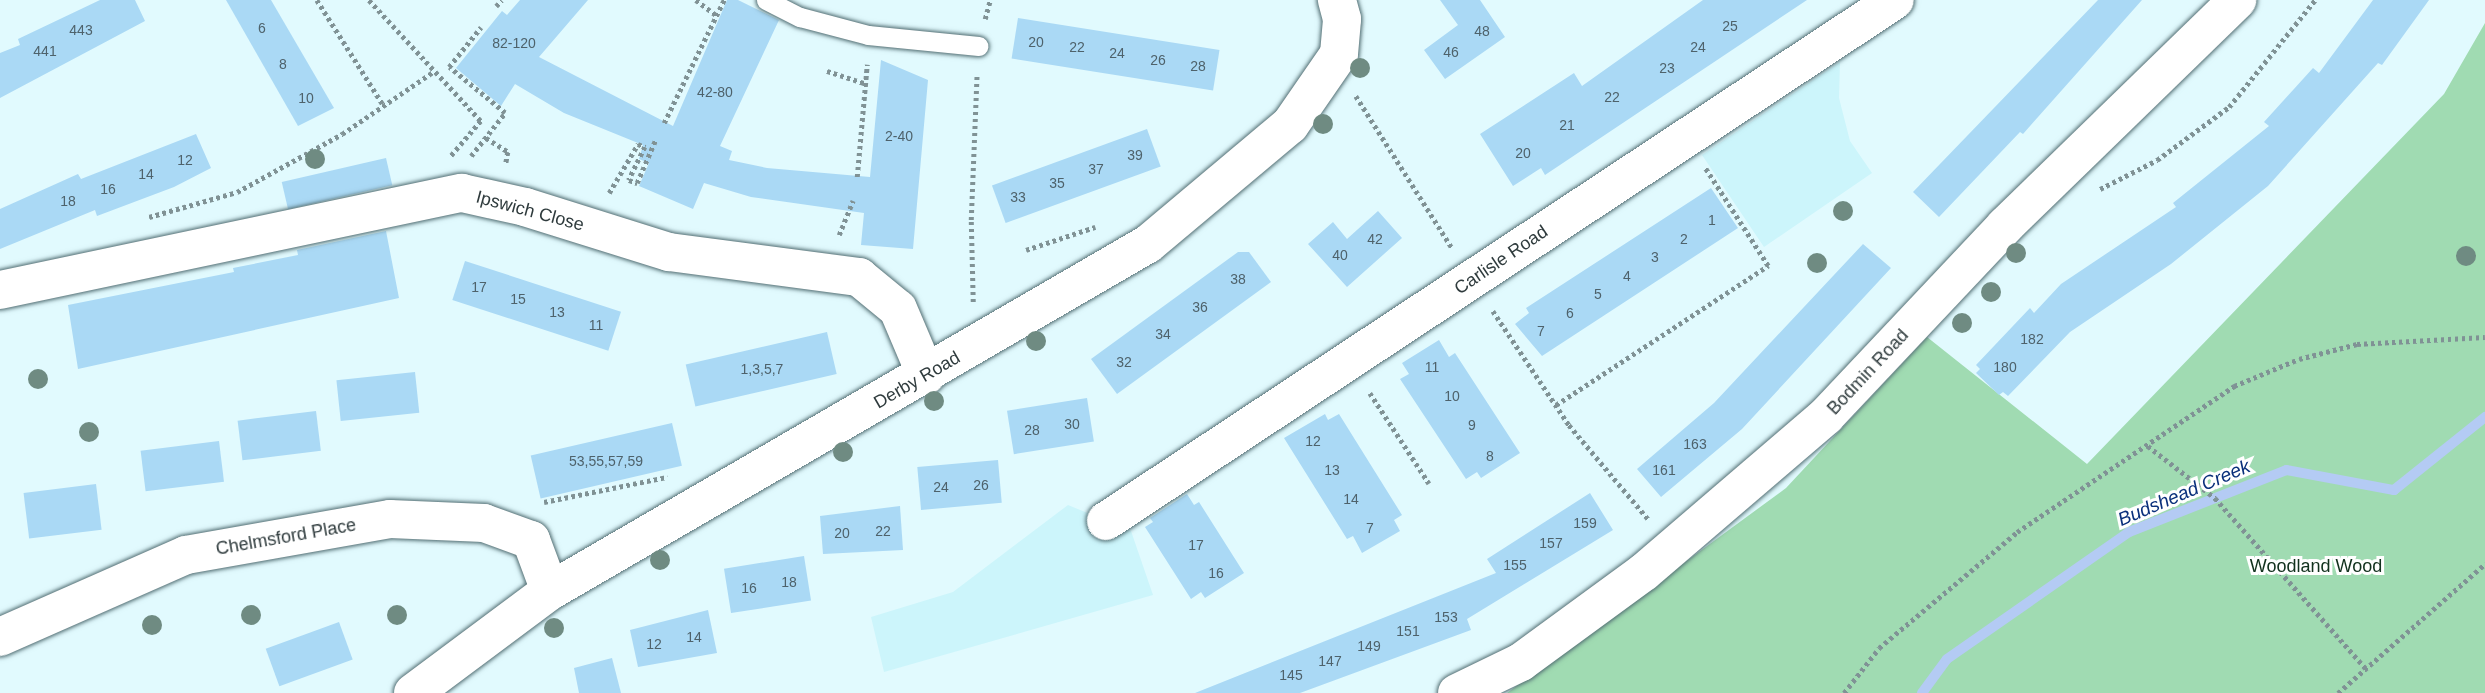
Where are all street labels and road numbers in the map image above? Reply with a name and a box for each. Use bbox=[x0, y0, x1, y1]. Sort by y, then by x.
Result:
street label: Ipswich Close bbox=[474, 186, 586, 236]
street label: Carlisle Road bbox=[1450, 221, 1552, 299]
street label: Bodmin Road bbox=[1823, 325, 1913, 419]
street label: Derby Road bbox=[870, 347, 964, 413]
street label: Chelmsford Place bbox=[214, 514, 358, 560]

